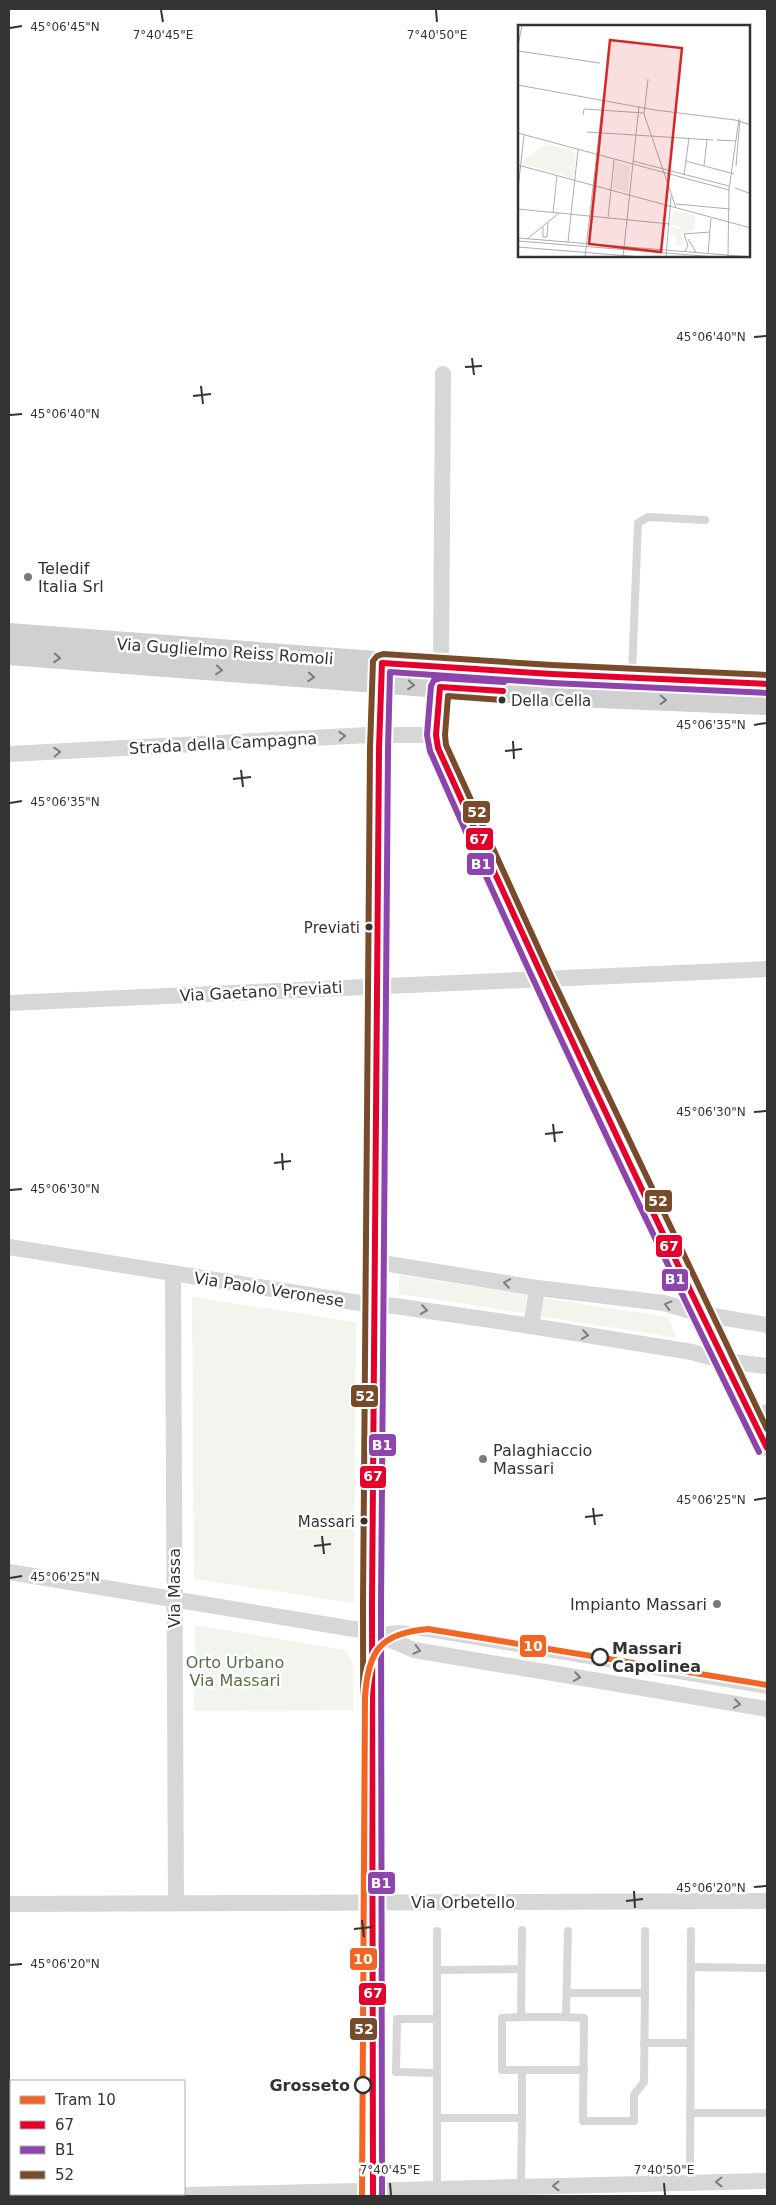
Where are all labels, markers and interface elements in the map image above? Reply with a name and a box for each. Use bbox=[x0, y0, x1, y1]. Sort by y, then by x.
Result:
text: 45°06'45"N bbox=[30, 20, 100, 34]
inset map bbox=[518, 25, 751, 258]
text: 7°40'45"E bbox=[133, 28, 193, 42]
text: 7°40'50"E bbox=[407, 28, 467, 42]
text: 45°06'40"N bbox=[676, 330, 746, 344]
text: 45°06'40"N bbox=[30, 407, 100, 421]
place label: Teledif Italia Srl bbox=[37, 559, 104, 596]
marker: Teledif Italia Srl bbox=[22, 571, 34, 583]
street label: Via Guglielmo Reiss Romoli bbox=[116, 634, 334, 669]
one-way arrow bbox=[54, 652, 62, 663]
one-way arrow bbox=[216, 664, 224, 675]
one-way arrow bbox=[307, 671, 315, 682]
one-way arrow bbox=[407, 679, 415, 690]
place label: Della Cella bbox=[511, 692, 591, 710]
one-way arrow bbox=[660, 694, 668, 705]
marker: Della Cella bbox=[497, 695, 507, 705]
text: 45°06'35"N bbox=[676, 718, 746, 732]
street label: Strada della Campagna bbox=[129, 729, 318, 758]
one-way arrow bbox=[338, 731, 346, 742]
one-way arrow bbox=[54, 746, 62, 757]
text: 45°06'35"N bbox=[30, 795, 100, 809]
line badge: 52 bbox=[462, 800, 491, 824]
text: 52 bbox=[467, 804, 487, 820]
line badge: 67 bbox=[465, 827, 494, 851]
text: 67 bbox=[469, 831, 489, 847]
line badge: B1 bbox=[466, 852, 495, 876]
text: B1 bbox=[471, 856, 491, 872]
place label: Previati bbox=[304, 919, 360, 937]
marker: Previati bbox=[364, 922, 374, 932]
street label: Via Gaetano Previati bbox=[179, 978, 343, 1005]
text: 45°06'30"N bbox=[676, 1105, 746, 1119]
text: 45°06'30"N bbox=[30, 1182, 100, 1196]
line badge: 52 bbox=[644, 1189, 673, 1213]
text: 52 bbox=[648, 1193, 668, 1209]
line badge: 67 bbox=[655, 1234, 683, 1258]
text: 67 bbox=[659, 1238, 679, 1254]
street label: Via Paolo Veronese bbox=[193, 1268, 345, 1311]
line badge: B1 bbox=[661, 1268, 689, 1292]
text: B1 bbox=[665, 1271, 685, 1287]
one-way arrow bbox=[503, 1278, 512, 1288]
one-way arrow bbox=[665, 1300, 673, 1310]
one-way arrow bbox=[420, 1304, 428, 1315]
one-way arrow bbox=[580, 1329, 589, 1339]
line badge: 52 bbox=[350, 1384, 379, 1408]
text: 52 bbox=[355, 1388, 375, 1404]
line badge: B1 bbox=[368, 1433, 397, 1457]
text: B1 bbox=[372, 1437, 392, 1453]
place label: Palaghiaccio Massari bbox=[493, 1441, 592, 1478]
marker: Palaghiaccio Massari bbox=[477, 1453, 489, 1465]
line badge: 67 bbox=[359, 1465, 387, 1489]
text: 67 bbox=[363, 1468, 383, 1484]
text: 45°06'25"N bbox=[676, 1493, 746, 1507]
place label: Massari bbox=[298, 1513, 355, 1531]
marker: Massari bbox=[359, 1516, 369, 1526]
street label: Via Massa bbox=[165, 1548, 184, 1628]
text: 45°06'25"N bbox=[30, 1570, 100, 1584]
place label: Impianto Massari bbox=[570, 1595, 707, 1614]
marker: Impianto Massari bbox=[711, 1598, 723, 1610]
line badge: 10 bbox=[519, 1634, 547, 1658]
text: 10 bbox=[523, 1638, 543, 1654]
place label: Massari Capolinea bbox=[612, 1639, 701, 1676]
one-way arrow bbox=[412, 1644, 421, 1654]
marker: Massari Capolinea bbox=[591, 1648, 609, 1666]
park label: Orto Urbano Via Massari bbox=[186, 1653, 284, 1690]
one-way arrow bbox=[573, 1671, 581, 1681]
one-way arrow bbox=[733, 1698, 742, 1708]
line badge: B1 bbox=[367, 1871, 396, 1895]
text: B1 bbox=[371, 1875, 391, 1891]
text: 45°06'20"N bbox=[676, 1881, 746, 1895]
street label: Via Orbetello bbox=[411, 1893, 515, 1912]
line badge: 10 bbox=[349, 1947, 378, 1971]
text: 10 bbox=[353, 1951, 373, 1967]
text: 45°06'20"N bbox=[30, 1957, 100, 1971]
line badge: 67 bbox=[358, 1982, 387, 2006]
text: 67 bbox=[363, 1985, 383, 2001]
line badge: 52 bbox=[349, 2017, 378, 2041]
text: 52 bbox=[354, 2021, 374, 2037]
place label: Grosseto bbox=[269, 2076, 350, 2095]
marker: Grosseto bbox=[354, 2076, 372, 2094]
legend bbox=[10, 2080, 185, 2195]
text: Tram 10 bbox=[54, 2091, 116, 2109]
text: 67 bbox=[55, 2116, 74, 2134]
text: B1 bbox=[55, 2141, 75, 2159]
text: 7°40'45"E bbox=[360, 2163, 420, 2177]
text: 7°40'50"E bbox=[634, 2163, 694, 2177]
text: 52 bbox=[55, 2166, 74, 2184]
one-way arrow bbox=[714, 2177, 722, 2188]
one-way arrow bbox=[552, 2181, 560, 2191]

